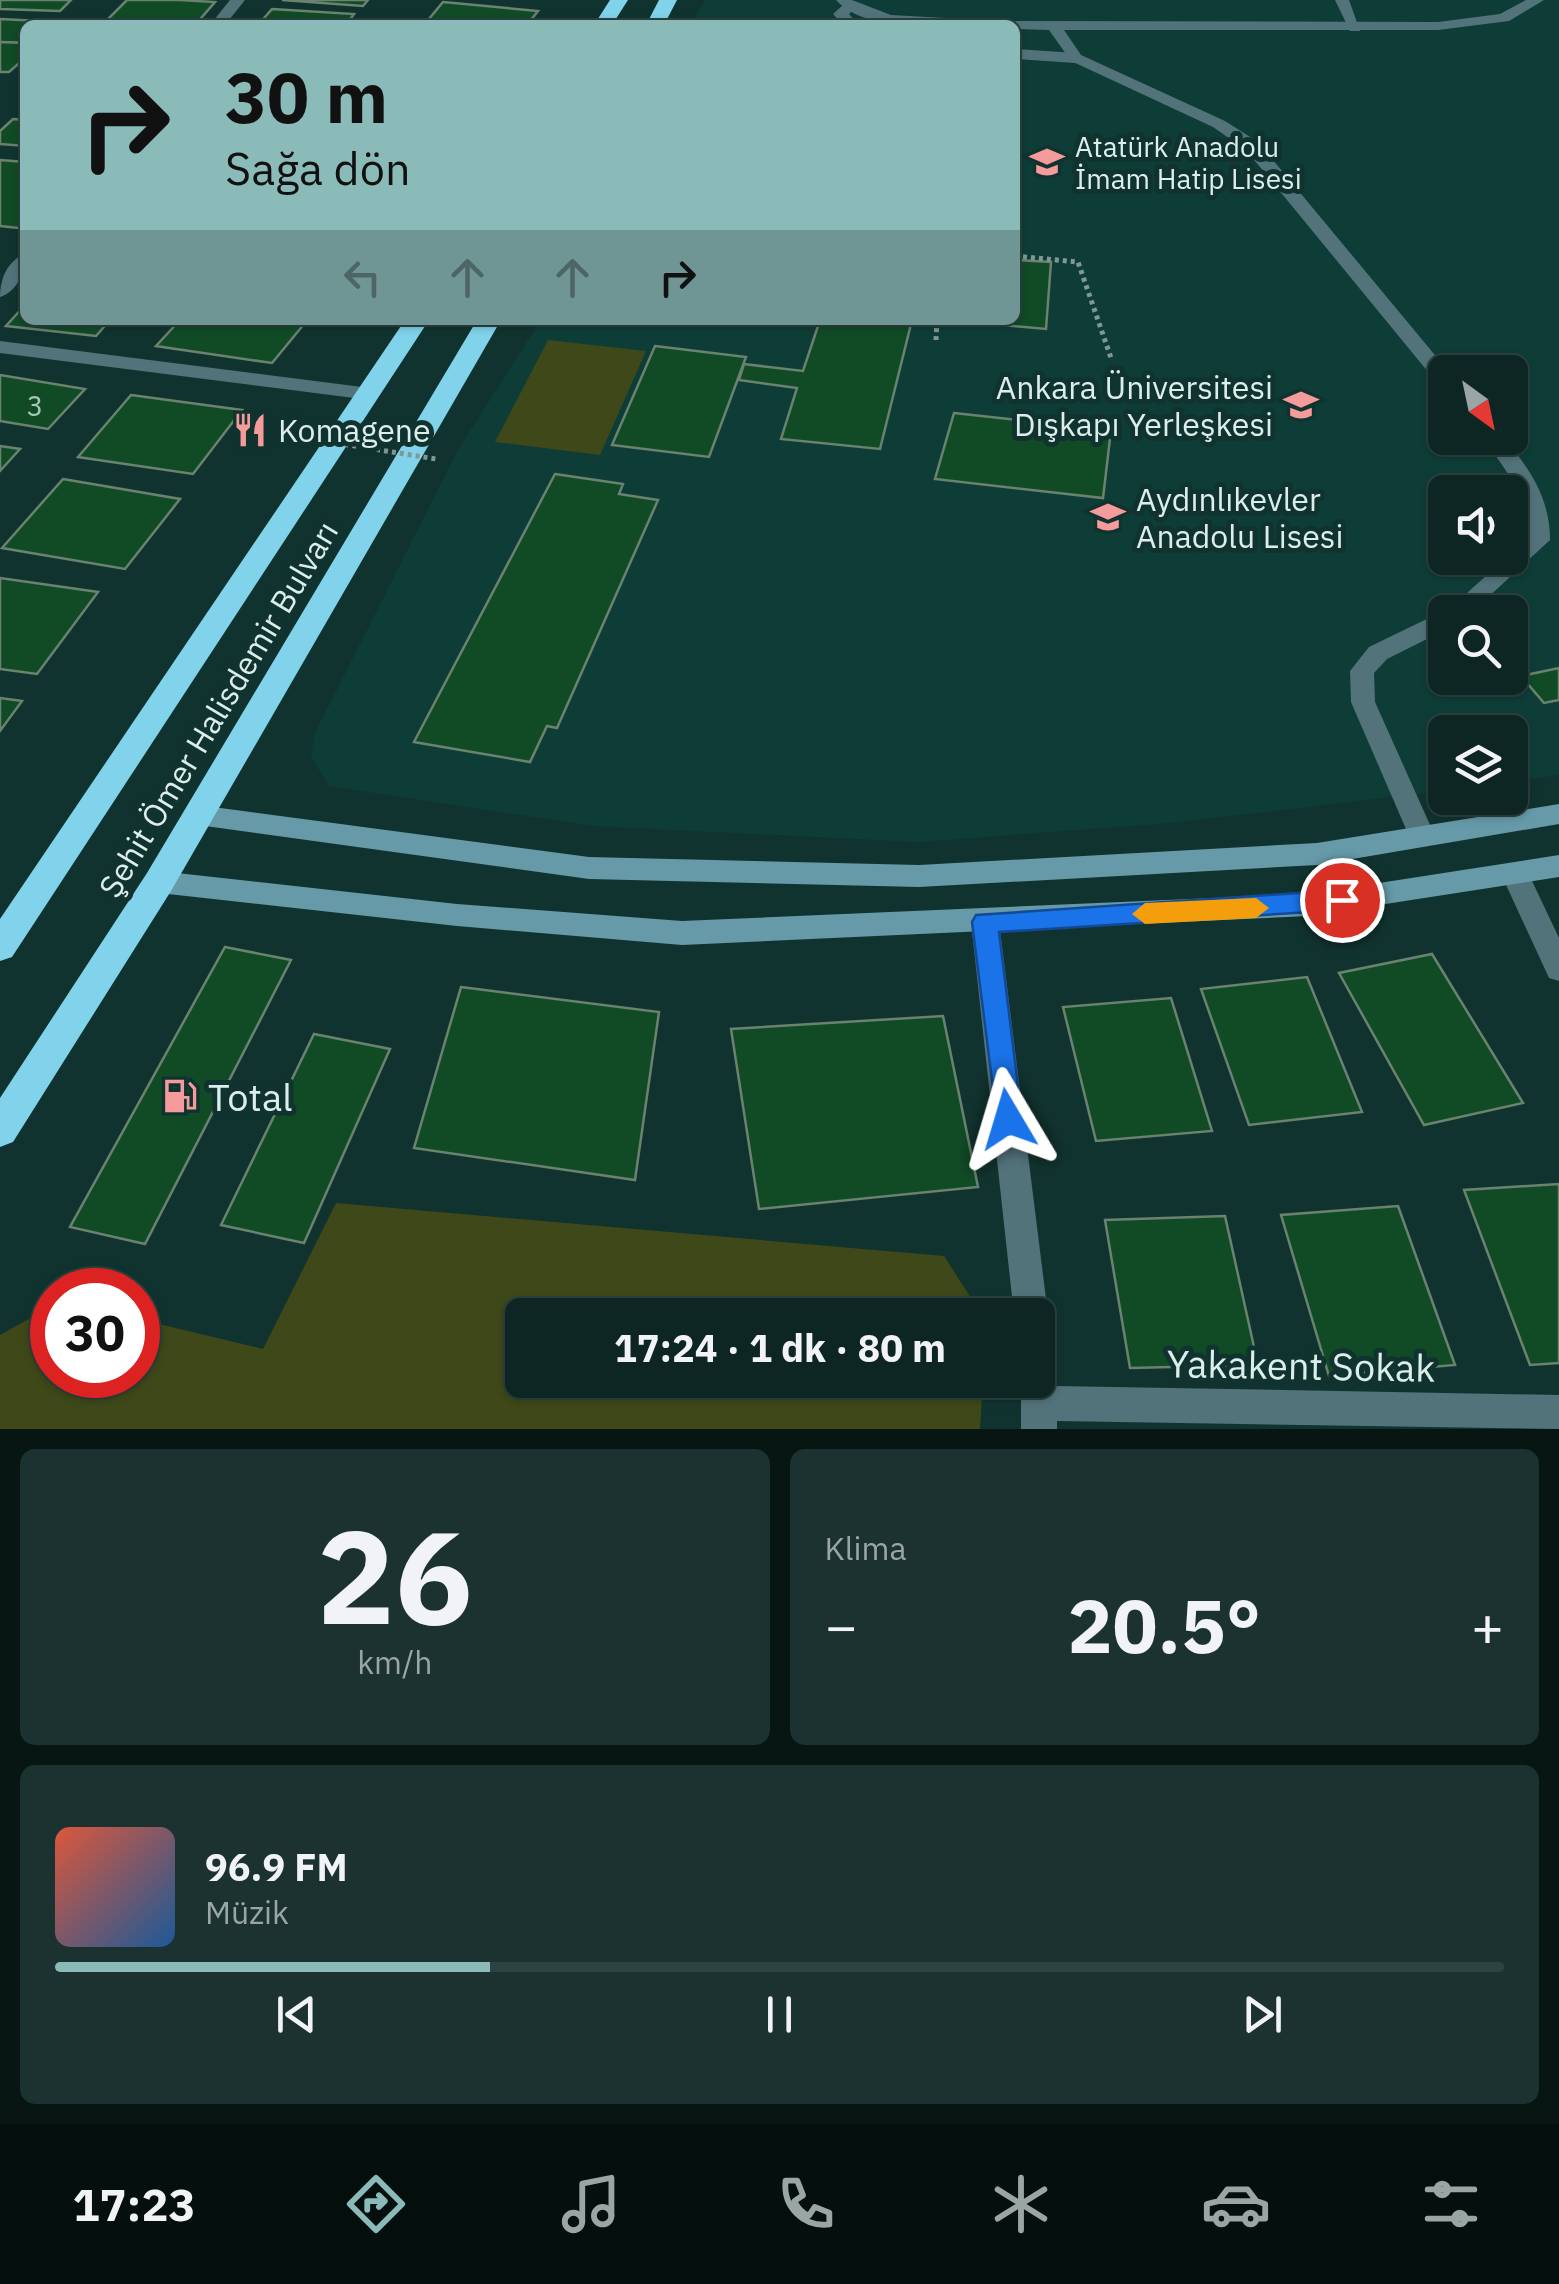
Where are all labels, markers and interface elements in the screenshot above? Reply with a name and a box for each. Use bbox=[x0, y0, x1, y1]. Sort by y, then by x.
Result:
text: 30 m bbox=[225, 51, 388, 142]
icon: right bbox=[60, 60, 190, 190]
place label: Atatürk Anadolu İmam Hatip Lisesi bbox=[1075, 128, 1302, 197]
text: Sağa dön bbox=[225, 139, 410, 197]
school or university icon: Atatürk Anadolu İmam Hatip Lisesi bbox=[1028, 143, 1066, 181]
icon: left bbox=[335, 250, 390, 305]
icon: ahead bbox=[440, 250, 495, 305]
icon: ahead bbox=[545, 250, 600, 305]
icon: right bbox=[650, 250, 705, 305]
north arrow bbox=[1428, 355, 1528, 455]
map controls bbox=[1428, 355, 1528, 815]
place label: Ankara Üniversitesi Dışkapı Yerleşkesi bbox=[996, 366, 1273, 445]
school or university icon: Ankara Üniversitesi Dışkapı Yerleşkesi bbox=[1282, 386, 1320, 424]
house number: 3 bbox=[27, 387, 43, 424]
place label: Komagene bbox=[278, 409, 430, 451]
restaurant icon: Komagene bbox=[231, 411, 269, 449]
button: sound bbox=[1428, 475, 1528, 575]
place label: Aydınlıkevler Anadolu Lisesi bbox=[1136, 478, 1343, 557]
school or university icon: Aydınlıkevler Anadolu Lisesi bbox=[1089, 498, 1127, 536]
street label: Şehit Ömer Halisdemir Bulvarı bbox=[89, 513, 347, 905]
button: search bbox=[1428, 595, 1528, 695]
button: layers bbox=[1428, 715, 1528, 815]
pin bbox=[1300, 858, 1385, 943]
icon: arrive bbox=[1315, 873, 1370, 928]
position arrow bbox=[956, 1067, 1060, 1171]
place label: Total bbox=[208, 1072, 293, 1121]
fuel station icon: Total bbox=[161, 1077, 199, 1115]
speed limit sign: 30 bbox=[30, 1268, 160, 1398]
text: 17:24 · 1 dk · 80 m bbox=[614, 1323, 946, 1372]
street label: Yakakent Sokak bbox=[1166, 1338, 1436, 1392]
text: 26 bbox=[317, 1491, 473, 1660]
text: Klima bbox=[825, 1527, 907, 1569]
text: 20.5° bbox=[1067, 1576, 1261, 1674]
text: − bbox=[825, 1590, 858, 1661]
text: + bbox=[1471, 1590, 1504, 1661]
text: km/h bbox=[357, 1641, 432, 1683]
text: 96.9 FM bbox=[205, 1842, 348, 1891]
text: Müzik bbox=[205, 1891, 289, 1933]
icon: previous bbox=[269, 1987, 324, 2042]
icon: pause bbox=[752, 1987, 807, 2042]
icon: next bbox=[1235, 1987, 1290, 2042]
icon: directions bbox=[341, 2169, 411, 2239]
icon: music bbox=[556, 2169, 626, 2239]
icon: phone bbox=[771, 2169, 841, 2239]
icon: climate bbox=[986, 2169, 1056, 2239]
icon: car bbox=[1201, 2169, 1271, 2239]
icon: filters bbox=[1416, 2169, 1486, 2239]
text: 17:23 bbox=[73, 2175, 195, 2233]

